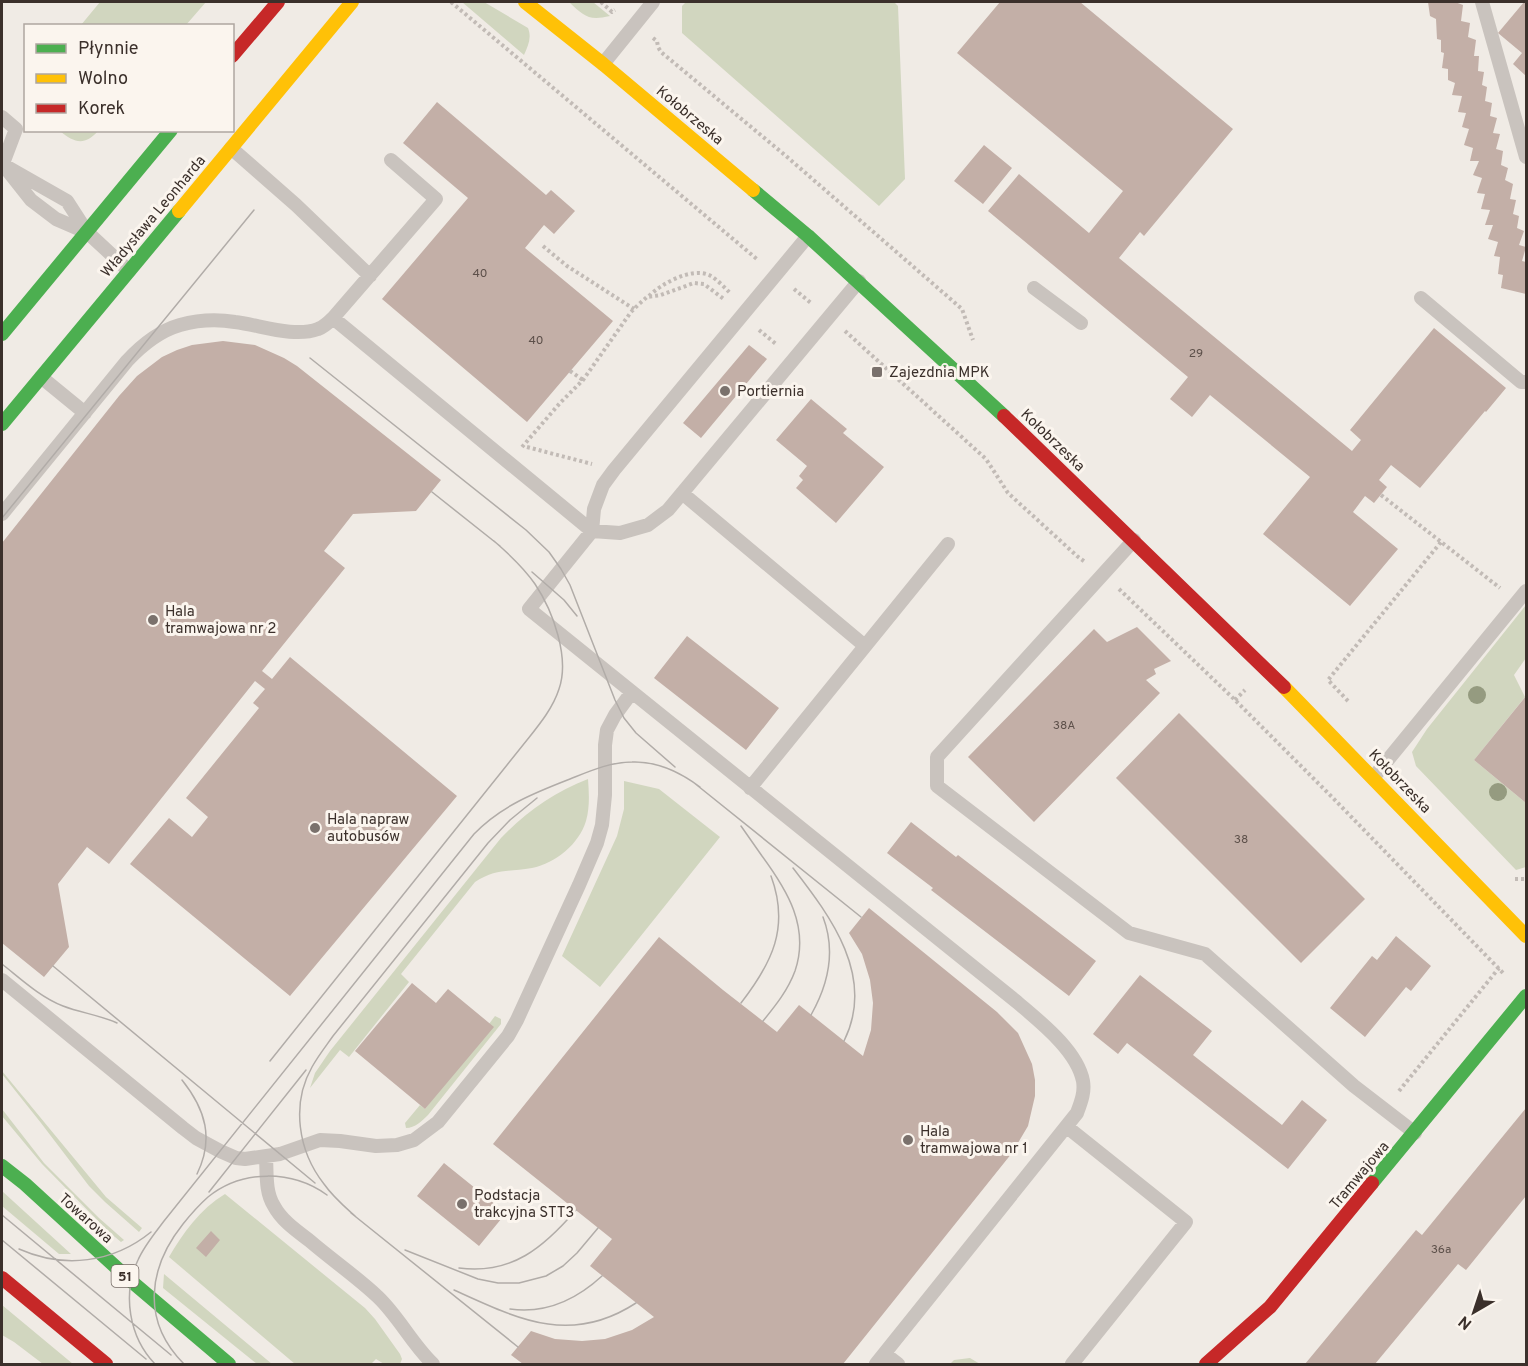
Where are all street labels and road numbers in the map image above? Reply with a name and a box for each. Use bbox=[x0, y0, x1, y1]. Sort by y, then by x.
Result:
street label: Kołobrzeska bbox=[651, 82, 727, 150]
street label: Władysława Leonharda bbox=[98, 152, 211, 282]
street label: Kołobrzeska bbox=[1016, 406, 1088, 476]
street label: Kołobrzeska bbox=[1364, 746, 1434, 818]
street label: Tramwajowa bbox=[1326, 1138, 1394, 1214]
street label: Towarowa bbox=[54, 1190, 116, 1248]
road number: 51 bbox=[112, 1265, 138, 1287]

